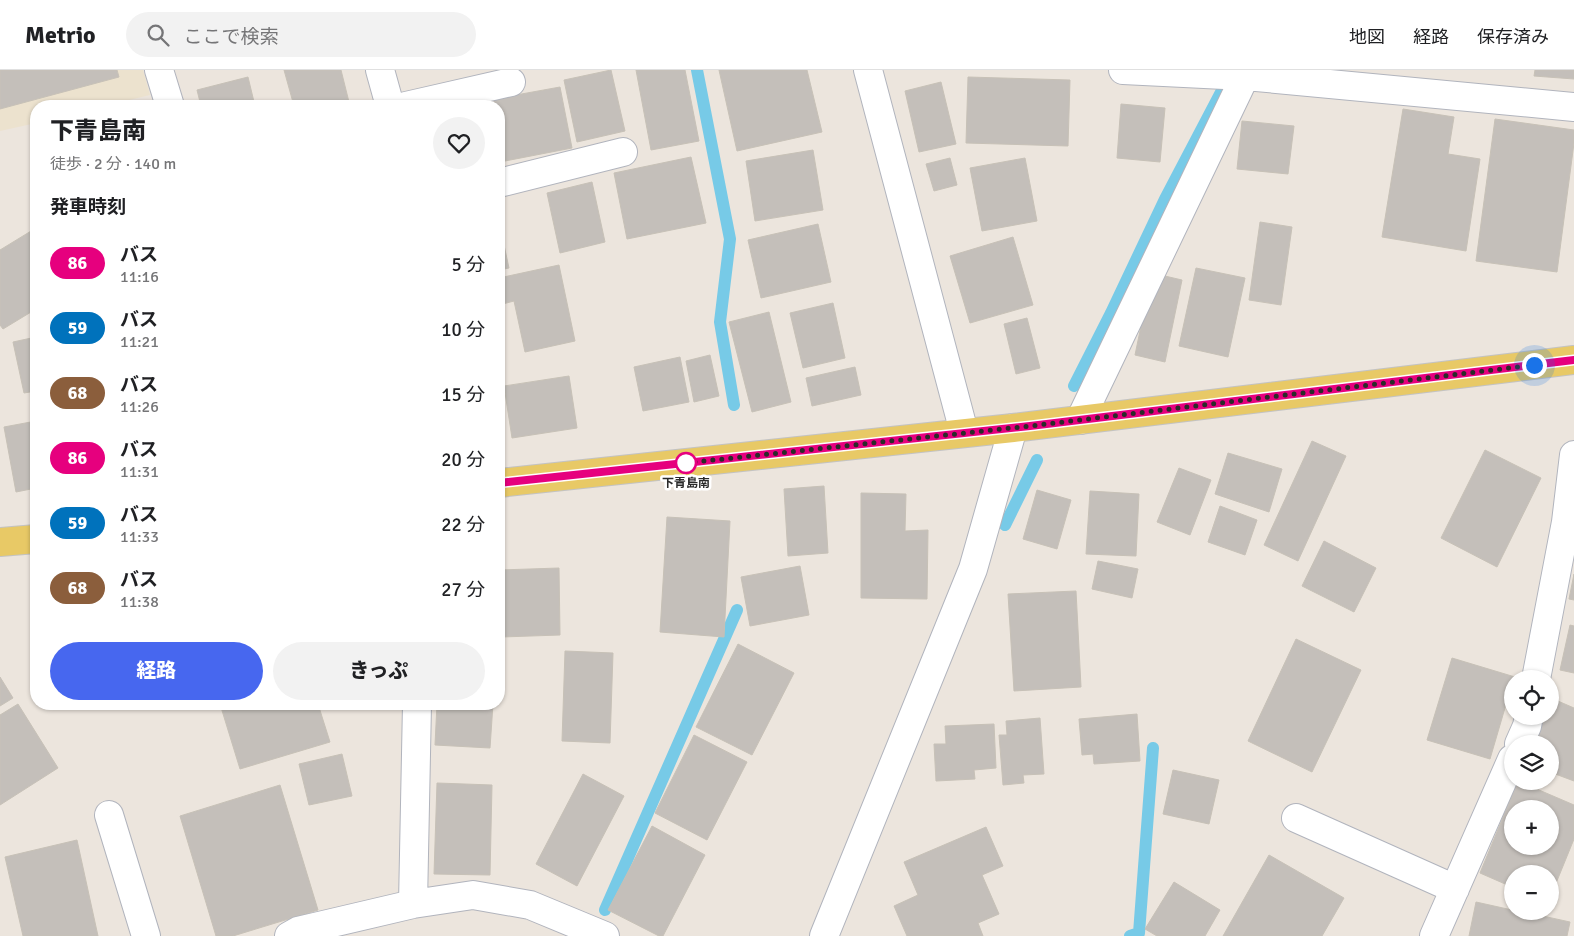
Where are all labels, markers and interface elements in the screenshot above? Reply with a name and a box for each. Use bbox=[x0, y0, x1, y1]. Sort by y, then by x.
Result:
search box bbox=[126, 12, 476, 57]
text: Metrio bbox=[25, 20, 96, 50]
icon: search bbox=[144, 21, 172, 49]
text: ここで検索 bbox=[184, 25, 279, 49]
text: 地図 bbox=[1349, 26, 1385, 48]
text: 経路 bbox=[1413, 26, 1449, 48]
text: 保存済み bbox=[1477, 26, 1549, 48]
text: 下青島南 bbox=[50, 116, 146, 146]
button: heart bbox=[433, 117, 485, 169]
text: 徒歩 · 2 分 · 140 m bbox=[50, 154, 176, 174]
text: 発車時刻 bbox=[50, 195, 126, 219]
text: バス bbox=[120, 243, 158, 267]
text: 86 bbox=[68, 252, 87, 274]
text: 5 分 bbox=[452, 253, 485, 277]
text: 11:16 bbox=[120, 267, 159, 287]
text: バス bbox=[120, 308, 158, 332]
text: 59 bbox=[68, 317, 87, 339]
text: 10 分 bbox=[441, 318, 485, 342]
text: 11:21 bbox=[120, 332, 159, 352]
your location bbox=[1522, 353, 1547, 378]
text: バス bbox=[120, 373, 158, 397]
text: 68 bbox=[68, 382, 87, 404]
text: 15 分 bbox=[441, 383, 485, 407]
text: 11:26 bbox=[120, 397, 159, 417]
text: バス bbox=[120, 438, 158, 462]
text: 86 bbox=[68, 447, 87, 469]
text: 20 分 bbox=[441, 448, 485, 472]
marker: 下青島南 bbox=[675, 452, 697, 474]
text: 11:31 bbox=[120, 462, 159, 482]
place label: 下青島南 bbox=[662, 476, 710, 491]
text: バス bbox=[120, 503, 158, 527]
text: 59 bbox=[68, 512, 87, 534]
text: 22 分 bbox=[441, 513, 485, 537]
text: 11:33 bbox=[120, 527, 159, 547]
text: バス bbox=[120, 568, 158, 592]
text: 68 bbox=[68, 577, 87, 599]
text: 27 分 bbox=[441, 578, 485, 602]
text: 11:38 bbox=[120, 592, 159, 612]
button: 経路 bbox=[50, 642, 263, 700]
button: きっぷ bbox=[273, 642, 485, 700]
map controls bbox=[1504, 670, 1559, 920]
button: locate bbox=[1504, 670, 1559, 725]
button: layers bbox=[1504, 735, 1559, 790]
button: + bbox=[1504, 800, 1559, 855]
button: − bbox=[1504, 865, 1559, 920]

